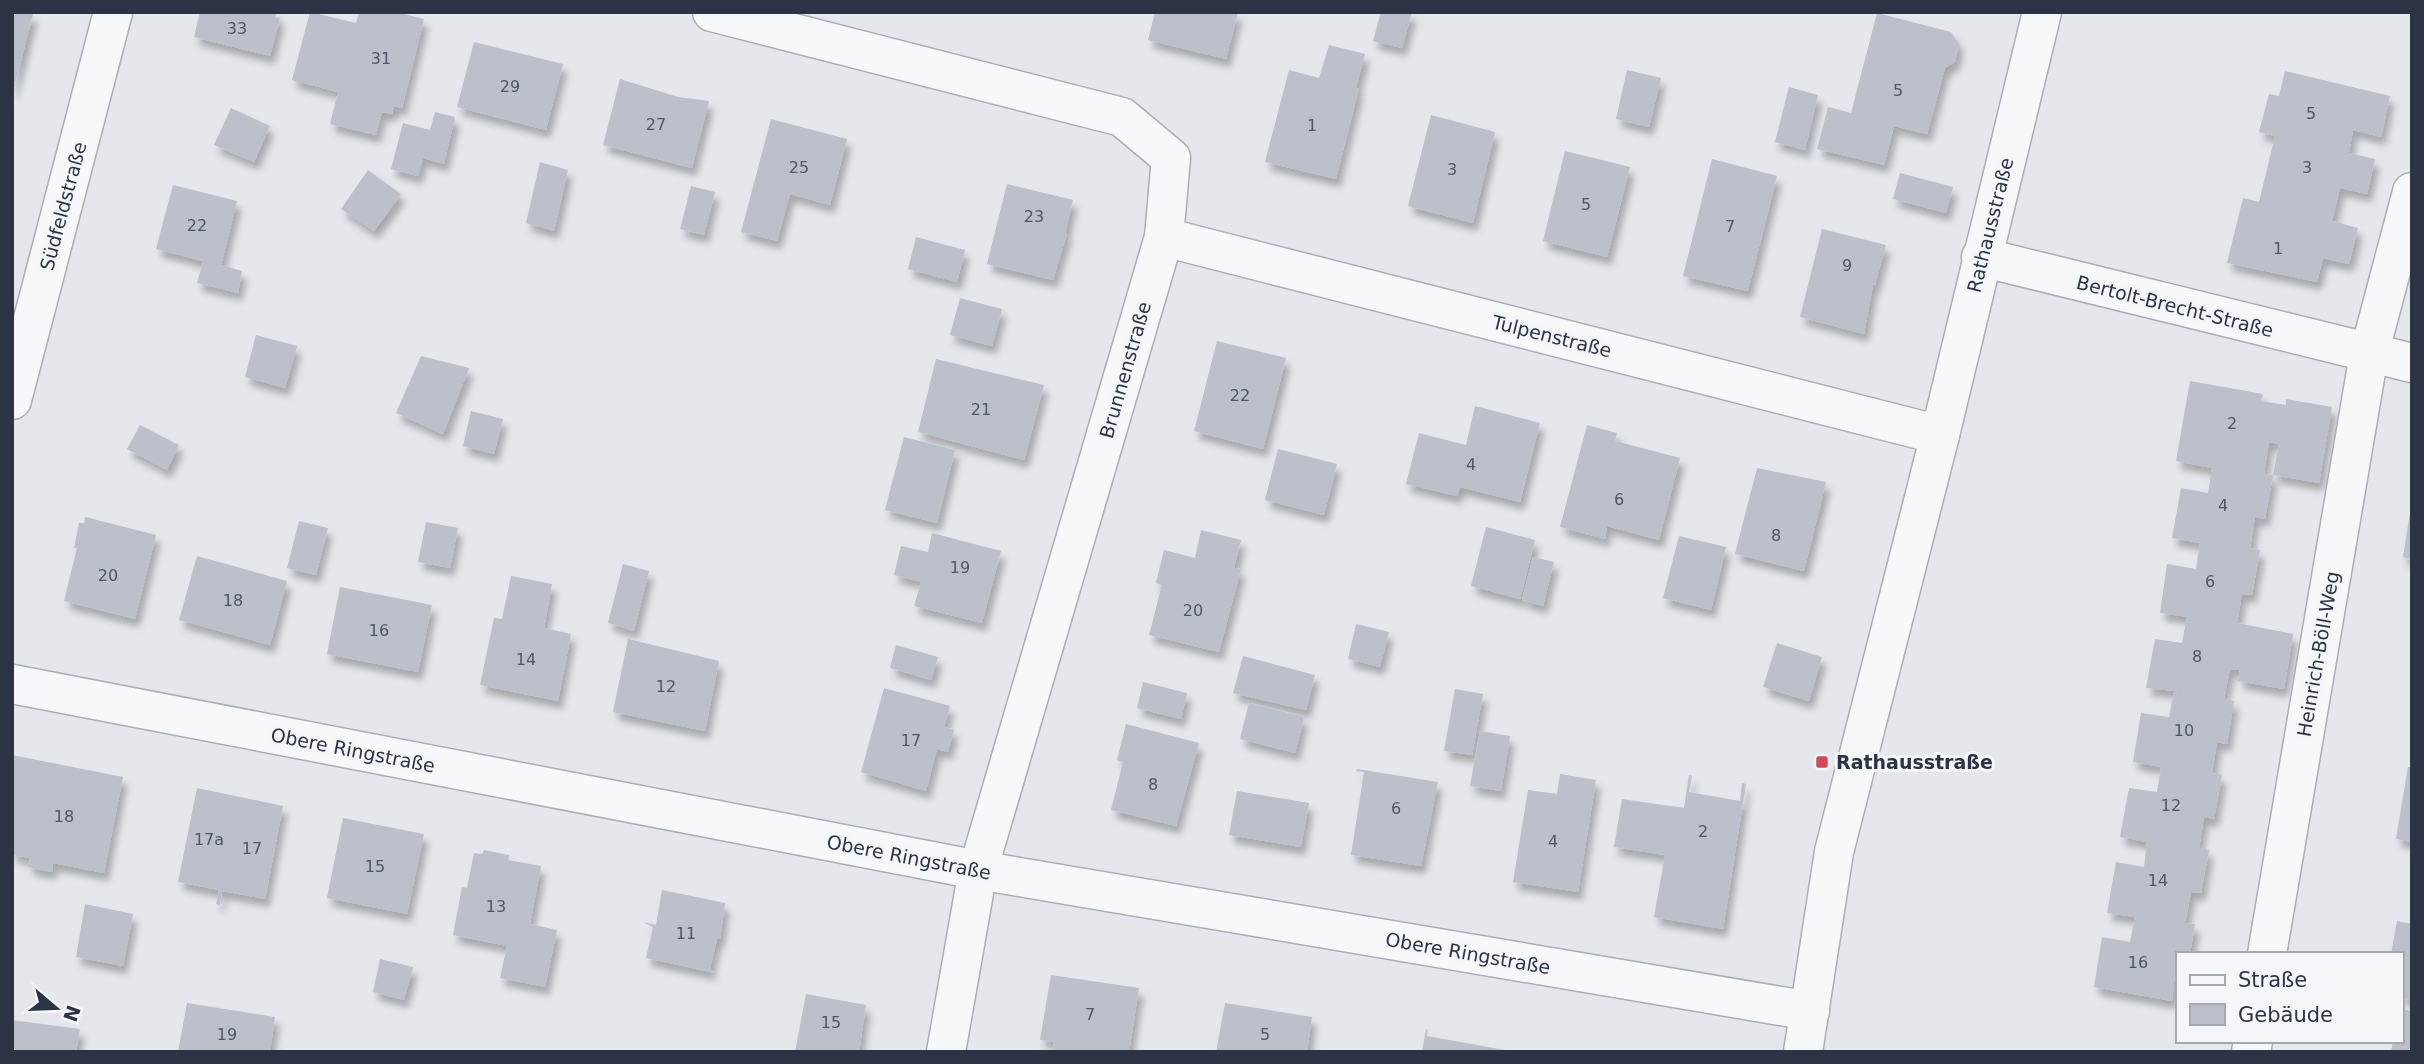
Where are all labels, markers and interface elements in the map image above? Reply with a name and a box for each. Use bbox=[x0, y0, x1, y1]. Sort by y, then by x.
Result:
house number: 33 bbox=[227, 19, 247, 38]
house number: 31 bbox=[371, 49, 391, 68]
house number: 29 bbox=[500, 77, 520, 96]
house number: 5 bbox=[1893, 81, 1903, 100]
house number: 5 bbox=[2306, 104, 2316, 123]
house number: 27 bbox=[646, 115, 666, 134]
house number: 1 bbox=[1307, 116, 1317, 135]
street label: Südfeldstraße bbox=[35, 139, 91, 273]
street label: Rathausstraße bbox=[1963, 155, 2017, 295]
house number: 25 bbox=[789, 158, 809, 177]
house number: 3 bbox=[2302, 158, 2312, 177]
house number: 3 bbox=[1447, 160, 1457, 179]
house number: 5 bbox=[1581, 195, 1591, 214]
house number: 23 bbox=[1024, 207, 1044, 226]
house number: 22 bbox=[187, 216, 207, 235]
house number: 7 bbox=[1725, 217, 1735, 236]
house number: 1 bbox=[2273, 239, 2283, 258]
house number: 9 bbox=[1842, 256, 1852, 275]
street label: Bertolt-Brecht-Straße bbox=[2074, 271, 2276, 341]
street label: Brunnenstraße bbox=[1095, 299, 1155, 441]
street label: Tulpenstraße bbox=[1489, 310, 1614, 361]
house number: 22 bbox=[1230, 386, 1250, 405]
house number: 21 bbox=[971, 400, 991, 419]
house number: 2 bbox=[2227, 414, 2237, 433]
house number: 4 bbox=[1466, 455, 1476, 474]
house number: 6 bbox=[1614, 490, 1624, 509]
house number: 4 bbox=[2218, 496, 2228, 515]
house number: 8 bbox=[1771, 526, 1781, 545]
house number: 19 bbox=[950, 558, 970, 577]
house number: 20 bbox=[98, 566, 118, 585]
street label: Heinrich-Böll-Weg bbox=[2293, 569, 2343, 739]
house number: 6 bbox=[2205, 572, 2215, 591]
house number: 18 bbox=[223, 591, 243, 610]
house number: 20 bbox=[1183, 601, 1203, 620]
house number: 16 bbox=[369, 621, 389, 640]
house number: 8 bbox=[2192, 647, 2202, 666]
house number: 14 bbox=[516, 650, 536, 669]
house number: 12 bbox=[656, 677, 676, 696]
house number: 10 bbox=[2174, 721, 2194, 740]
street label: Obere Ringstraße bbox=[269, 723, 437, 777]
house number: 17 bbox=[901, 731, 921, 750]
place label: Rathausstraße bbox=[1836, 751, 1993, 773]
marker: Rathausstraße bbox=[1814, 754, 1830, 770]
house number: 8 bbox=[1148, 775, 1158, 794]
house number: 12 bbox=[2161, 796, 2181, 815]
house number: 6 bbox=[1391, 799, 1401, 818]
house number: 18 bbox=[54, 807, 74, 826]
house number: 2 bbox=[1698, 822, 1708, 841]
house number: 17a bbox=[194, 830, 224, 849]
street label: Obere Ringstraße bbox=[825, 830, 993, 884]
house number: 4 bbox=[1548, 832, 1558, 851]
house number: 17 bbox=[242, 839, 262, 858]
house number: 15 bbox=[365, 857, 385, 876]
house number: 14 bbox=[2148, 871, 2168, 890]
house number: 13 bbox=[486, 897, 506, 916]
house number: 11 bbox=[676, 924, 696, 943]
street label: Obere Ringstraße bbox=[1384, 928, 1552, 978]
legend bbox=[2176, 952, 2403, 1043]
house number: 16 bbox=[2128, 953, 2148, 972]
text: Straße bbox=[2238, 968, 2307, 992]
north arrow bbox=[21, 973, 91, 1043]
text: N bbox=[59, 1002, 85, 1025]
text: Gebäude bbox=[2238, 1003, 2333, 1027]
house number: 7 bbox=[1085, 1005, 1095, 1024]
house number: 15 bbox=[821, 1013, 841, 1032]
house number: 19 bbox=[217, 1025, 237, 1044]
house number: 5 bbox=[1260, 1025, 1270, 1044]

